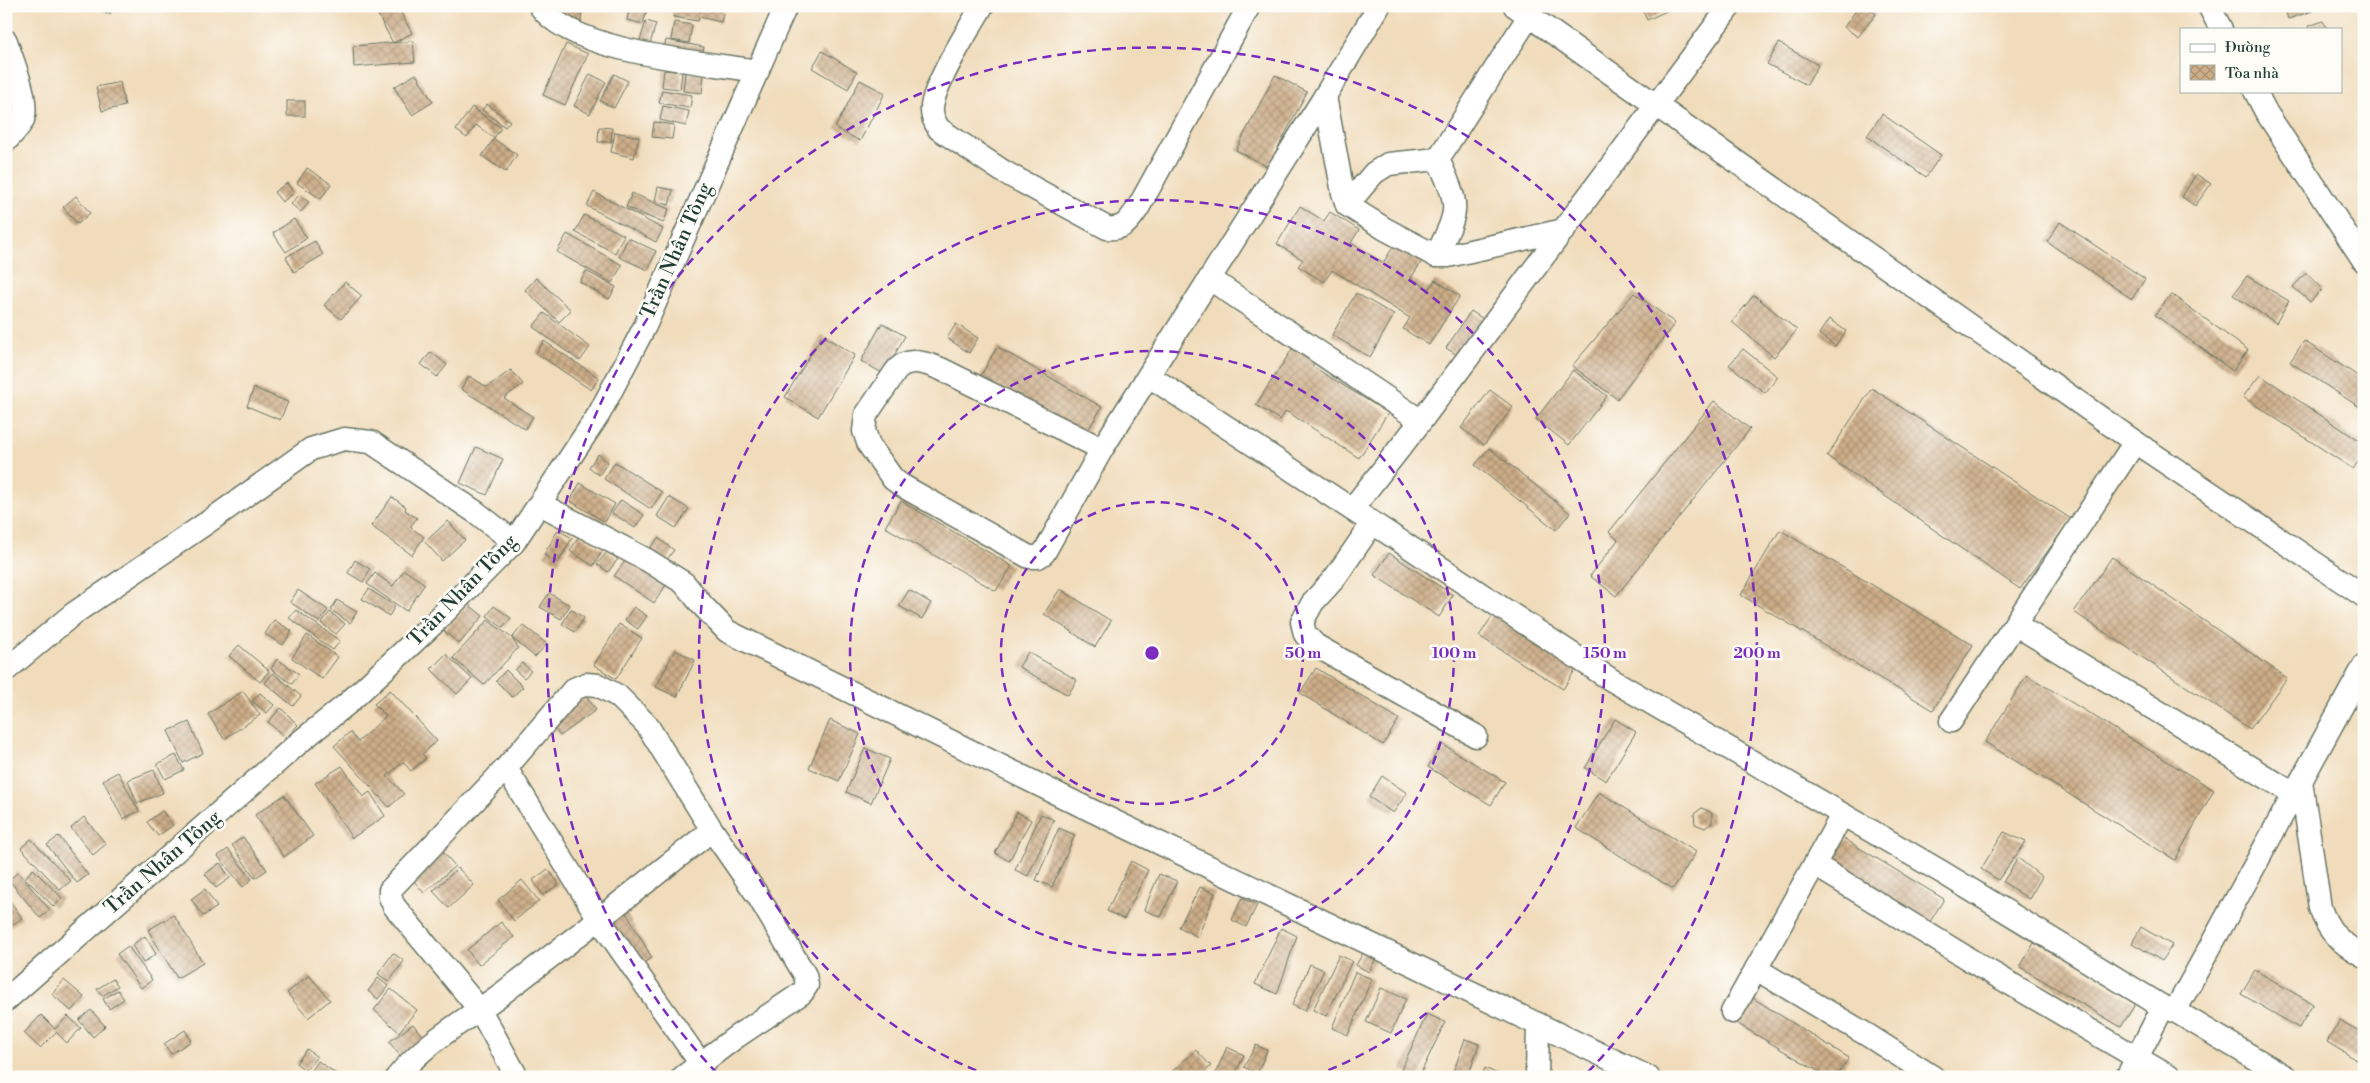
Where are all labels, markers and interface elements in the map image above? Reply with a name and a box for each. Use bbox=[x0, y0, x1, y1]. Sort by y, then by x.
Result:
legend bbox=[2180, 28, 2342, 92]
text: Đường bbox=[2225, 38, 2271, 57]
text: Tòa nhà bbox=[2225, 64, 2279, 83]
street label: Trần Nhân Tông bbox=[636, 178, 719, 323]
street label: Trần Nhân Tông bbox=[403, 529, 523, 652]
centre of rings bbox=[1143, 644, 1161, 662]
text: 50 m bbox=[1285, 644, 1321, 663]
text: 100 m bbox=[1432, 644, 1477, 663]
text: 150 m bbox=[1583, 644, 1627, 663]
text: 200 m bbox=[1733, 644, 1781, 663]
street label: Trần Nhân Tông bbox=[99, 805, 227, 921]

